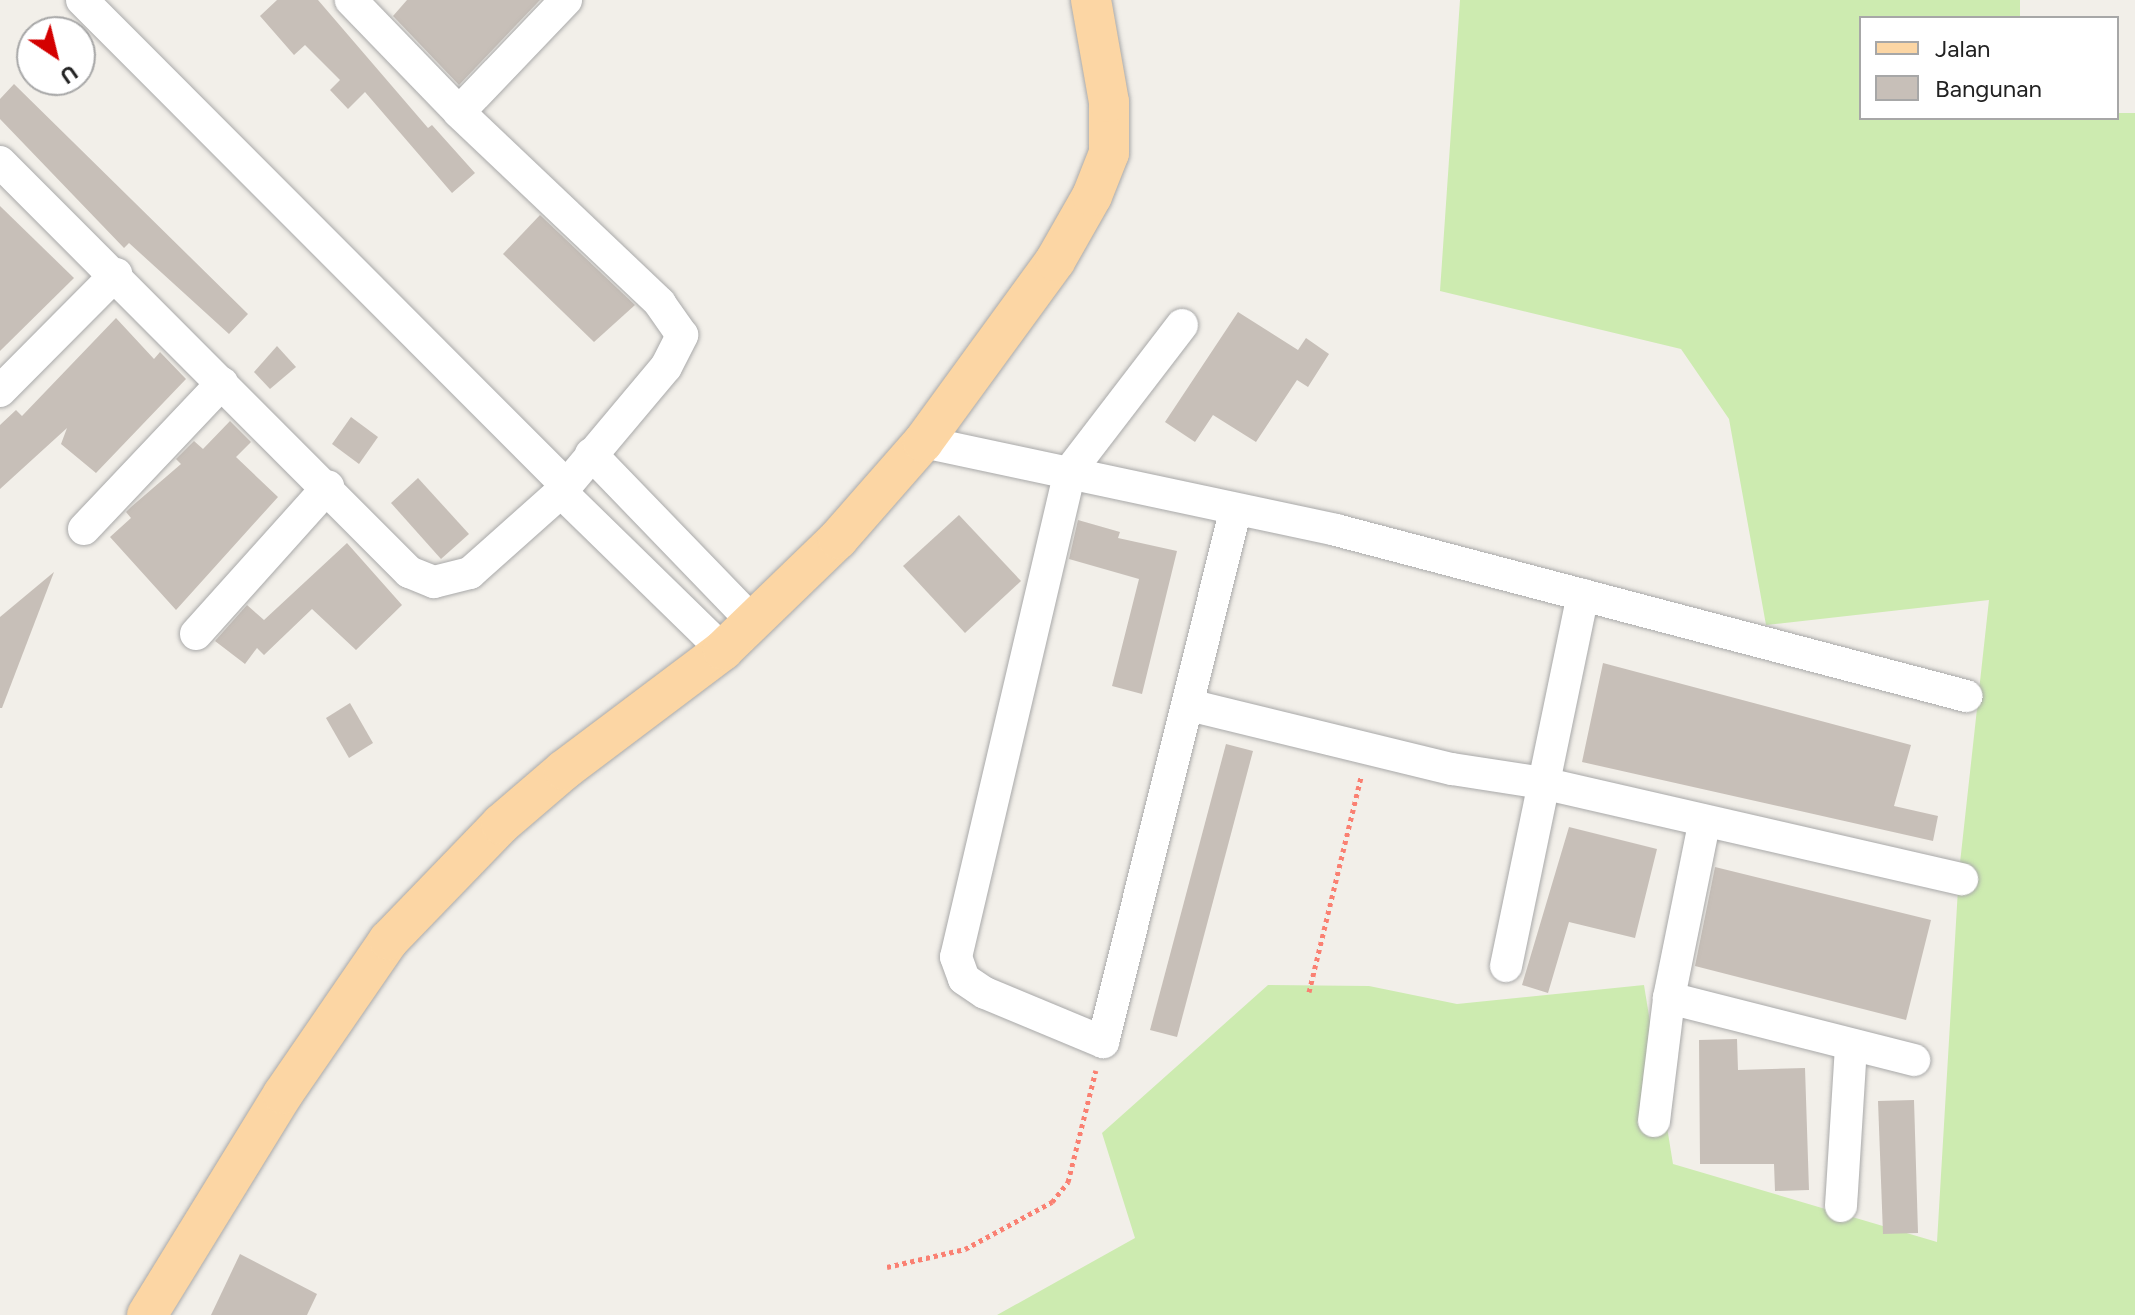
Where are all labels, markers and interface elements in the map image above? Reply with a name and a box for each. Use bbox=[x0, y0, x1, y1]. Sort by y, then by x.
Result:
north arrow bbox=[16, 16, 96, 96]
legend bbox=[1859, 16, 2119, 120]
text: Jalan bbox=[1935, 34, 1991, 63]
text: U bbox=[55, 59, 83, 90]
text: Bangunan bbox=[1935, 74, 2042, 103]

